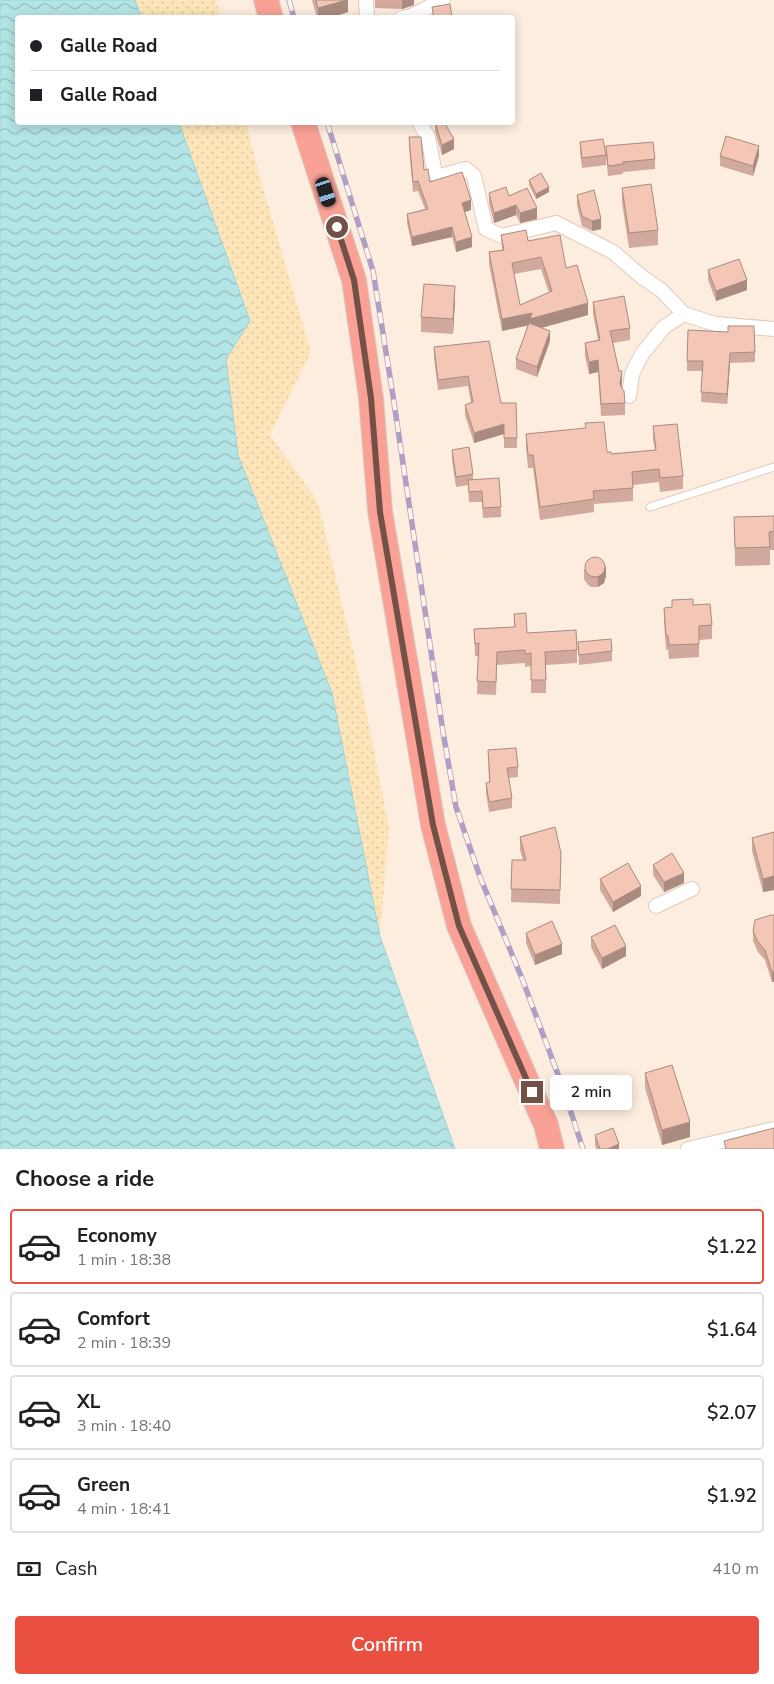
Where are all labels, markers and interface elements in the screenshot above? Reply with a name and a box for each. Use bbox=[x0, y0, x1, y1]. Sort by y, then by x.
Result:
text: Galle Road bbox=[60, 33, 157, 59]
text: Galle Road bbox=[60, 82, 157, 108]
car bbox=[314, 175, 337, 209]
route start bbox=[326, 216, 348, 238]
callout: 2 min bbox=[550, 1074, 632, 1110]
route end bbox=[521, 1081, 543, 1103]
text: 2 min bbox=[571, 1081, 611, 1103]
text: Choose a ride bbox=[15, 1164, 154, 1194]
text: Economy bbox=[77, 1223, 157, 1249]
icon: car bbox=[17, 1224, 62, 1269]
text: $1.22 bbox=[707, 1234, 757, 1260]
text: 1 min · 18:38 bbox=[77, 1249, 171, 1271]
text: Comfort bbox=[77, 1306, 150, 1332]
icon: car bbox=[17, 1307, 62, 1352]
text: $1.64 bbox=[707, 1317, 757, 1343]
text: 2 min · 18:39 bbox=[77, 1332, 171, 1354]
text: XL bbox=[77, 1389, 100, 1415]
icon: car bbox=[17, 1390, 62, 1435]
text: $2.07 bbox=[707, 1400, 757, 1426]
text: 3 min · 18:40 bbox=[77, 1415, 171, 1437]
text: Green bbox=[77, 1472, 130, 1498]
icon: car bbox=[17, 1473, 62, 1518]
text: $1.92 bbox=[707, 1483, 757, 1509]
text: 4 min · 18:41 bbox=[77, 1498, 171, 1520]
icon: cash bbox=[15, 1555, 43, 1583]
text: Cash bbox=[55, 1556, 97, 1582]
text: 410 m bbox=[712, 1558, 759, 1580]
button: Confirm bbox=[15, 1616, 759, 1674]

